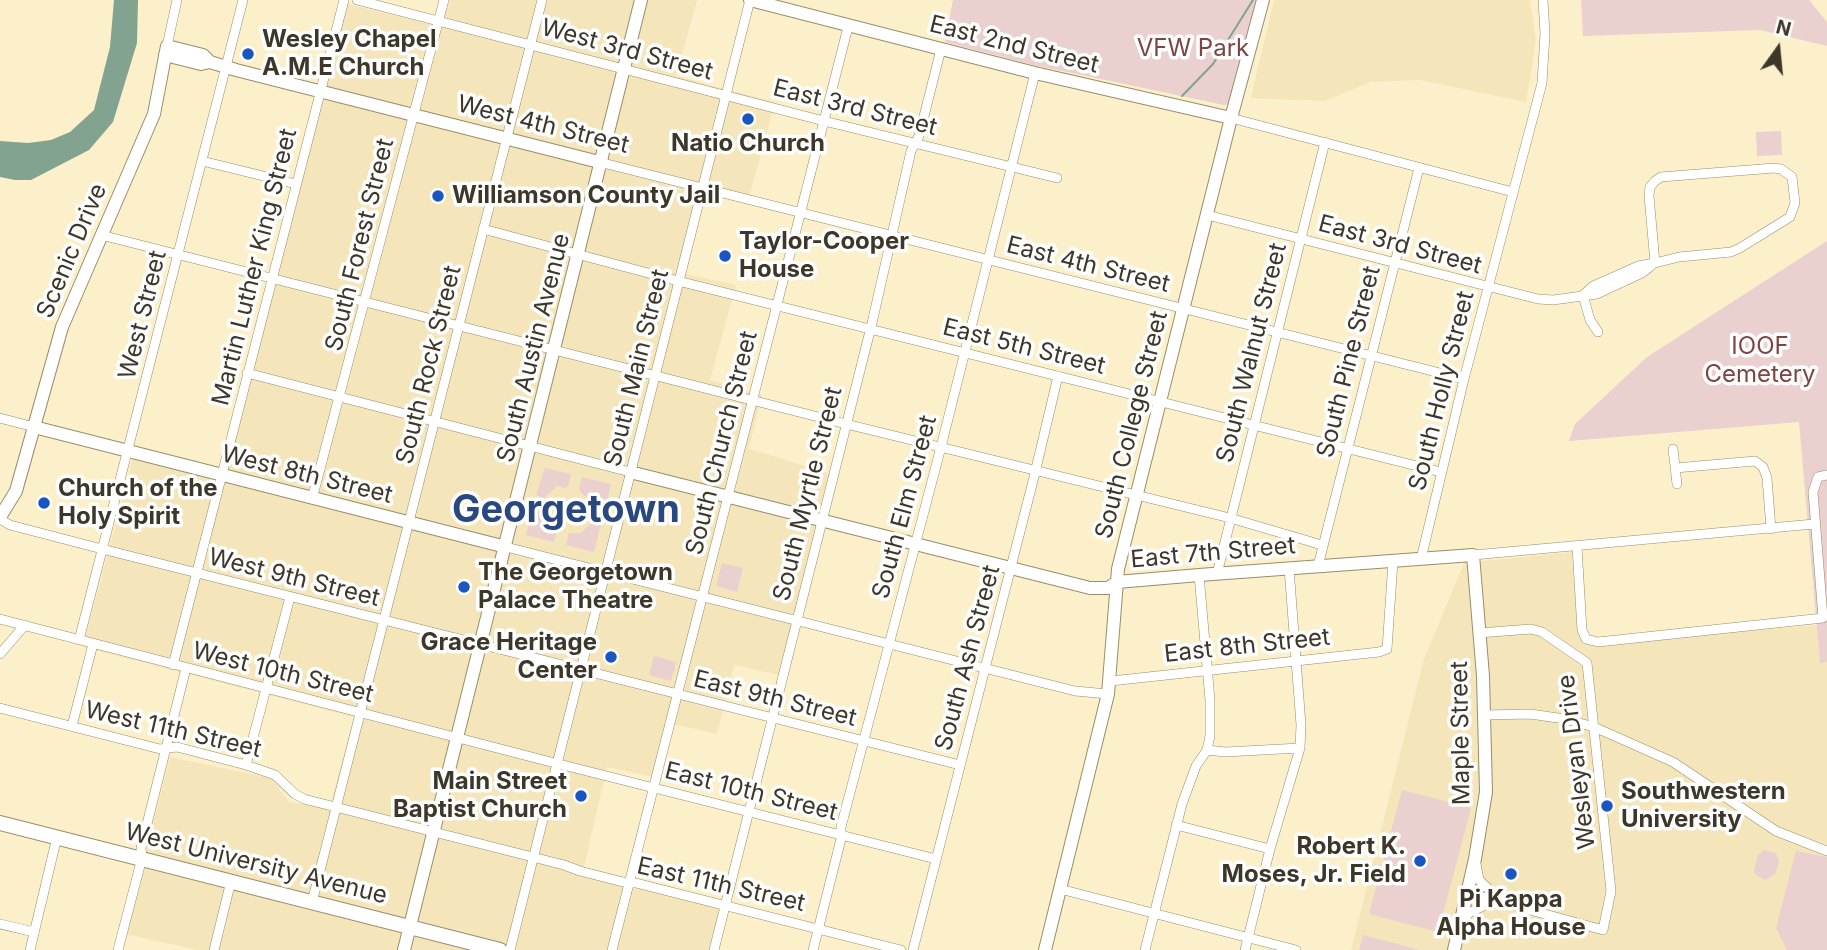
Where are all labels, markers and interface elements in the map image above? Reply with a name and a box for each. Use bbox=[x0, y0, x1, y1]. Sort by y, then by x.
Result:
street label: East 2nd Street bbox=[927, 10, 1101, 80]
street label: West 3rd Street bbox=[538, 13, 716, 87]
north arrow bbox=[1743, 14, 1813, 84]
text: N bbox=[1774, 15, 1794, 41]
place label: Wesley Chapel A.M.E Church bbox=[262, 26, 437, 82]
park label: VFW Park bbox=[1137, 35, 1249, 63]
marker: Wesley Chapel A.M.E Church bbox=[240, 46, 256, 62]
street label: East 3rd Street bbox=[770, 74, 940, 142]
street label: West 4th Street bbox=[454, 90, 632, 160]
marker: Natio Church bbox=[740, 111, 756, 127]
street label: Martin Luther King Street bbox=[207, 126, 303, 408]
place label: Natio Church bbox=[671, 130, 825, 158]
street label: South Forest Street bbox=[320, 136, 400, 354]
street label: Scenic Drive bbox=[31, 180, 113, 322]
place label: Williamson County Jail bbox=[452, 182, 720, 210]
marker: Williamson County Jail bbox=[430, 188, 446, 204]
street label: East 3rd Street bbox=[1315, 209, 1485, 281]
place label: Taylor-Cooper House bbox=[739, 228, 909, 284]
street label: South Austin Avenue bbox=[492, 230, 576, 466]
street label: East 4th Street bbox=[1003, 231, 1173, 299]
street label: South Walnut Street bbox=[1211, 240, 1293, 466]
street label: West Street bbox=[113, 248, 173, 382]
marker: Taylor-Cooper House bbox=[717, 248, 733, 264]
street label: South Rock Street bbox=[390, 263, 468, 467]
street label: South Pine Street bbox=[1311, 263, 1387, 461]
street label: South Main Street bbox=[599, 266, 675, 470]
street label: South Holly Street bbox=[1403, 288, 1481, 494]
street label: South College Street bbox=[1090, 308, 1174, 542]
street label: East 5th Street bbox=[940, 313, 1108, 381]
street label: South Church Street bbox=[680, 328, 764, 558]
park label: IOOF Cemetery bbox=[1704, 333, 1816, 389]
street label: South Myrtle Street bbox=[767, 384, 849, 604]
street label: South Elm Street bbox=[867, 412, 943, 602]
street label: West 8th Street bbox=[219, 440, 395, 510]
place label: Church of the Holy Spirit bbox=[58, 475, 218, 531]
district label: Georgetown bbox=[452, 488, 680, 534]
marker: Church of the Holy Spirit bbox=[36, 495, 52, 511]
street label: East 7th Street bbox=[1129, 531, 1297, 575]
street label: West 9th Street bbox=[205, 543, 383, 613]
place label: The Georgetown Palace Theatre bbox=[478, 559, 673, 615]
street label: South Ash Street bbox=[929, 562, 1007, 754]
marker: The Georgetown Palace Theatre bbox=[456, 579, 472, 595]
street label: East 8th Street bbox=[1163, 623, 1331, 669]
place label: Grace Heritage Center bbox=[421, 629, 597, 685]
street label: West 10th Street bbox=[190, 637, 376, 709]
marker: Grace Heritage Center bbox=[603, 649, 619, 665]
street label: Maple Street bbox=[1445, 661, 1477, 805]
street label: East 9th Street bbox=[691, 665, 859, 733]
street label: Wesleyan Drive bbox=[1552, 673, 1602, 851]
street label: West 11th Street bbox=[82, 696, 264, 764]
street label: East 10th Street bbox=[662, 757, 840, 827]
place label: Main Street Baptist Church bbox=[393, 768, 567, 824]
place label: Southwestern University bbox=[1621, 778, 1786, 834]
marker: Main Street Baptist Church bbox=[573, 788, 589, 804]
marker: Southwestern University bbox=[1599, 798, 1615, 814]
street label: West University Avenue bbox=[122, 817, 390, 911]
place label: Robert K. Moses, Jr. Field bbox=[1222, 833, 1406, 889]
street label: East 11th Street bbox=[634, 852, 808, 918]
marker: Robert K. Moses, Jr. Field bbox=[1412, 853, 1428, 869]
marker: Pi Kappa Alpha House bbox=[1503, 866, 1519, 882]
place label: Pi Kappa Alpha House bbox=[1436, 886, 1586, 942]

